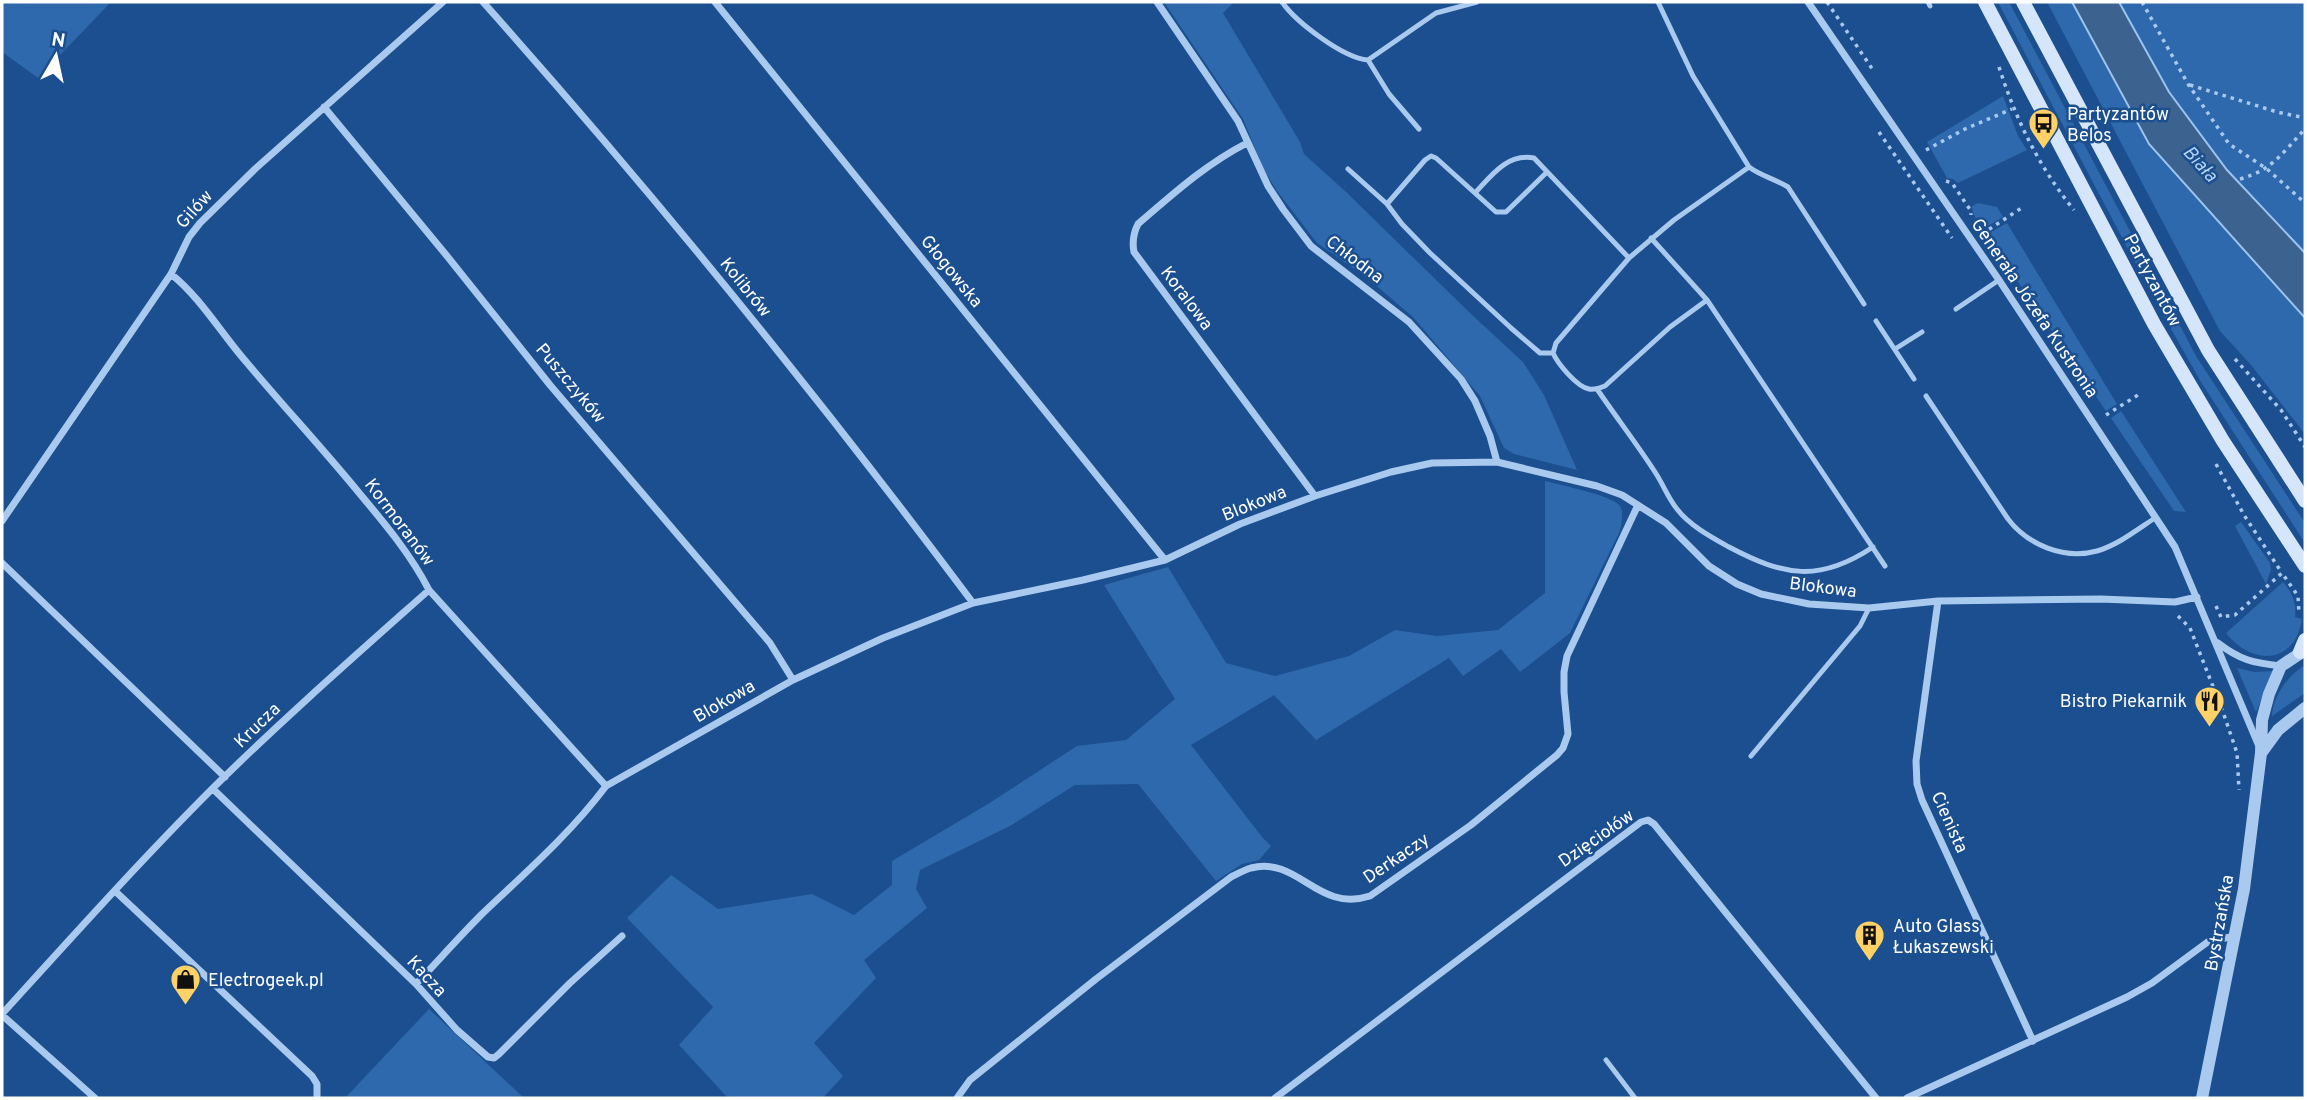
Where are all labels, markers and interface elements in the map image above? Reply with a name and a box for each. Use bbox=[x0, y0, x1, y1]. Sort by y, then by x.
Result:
north arrow bbox=[21, 21, 91, 91]
text: N bbox=[50, 28, 67, 54]
place label: Partyzantów Belos bbox=[2067, 104, 2169, 148]
bus stop icon: Partyzantów Belos bbox=[2027, 107, 2061, 151]
water label: Biała bbox=[2177, 141, 2222, 188]
street label: Gilów bbox=[172, 186, 219, 234]
street label: Generała Józefa Kustronia bbox=[1965, 215, 2102, 403]
street label: Partyzantów bbox=[2118, 230, 2186, 331]
street label: Głogowska bbox=[914, 231, 987, 313]
street label: Chłodna bbox=[1321, 231, 1388, 289]
street label: Kolibrów bbox=[714, 253, 776, 323]
street label: Koralowa bbox=[1154, 262, 1217, 335]
street label: Puszczyków bbox=[530, 339, 610, 429]
street label: Kormoranów bbox=[358, 475, 439, 571]
street label: Blokowa bbox=[1219, 481, 1290, 528]
street label: Blokowa bbox=[1788, 573, 1858, 604]
street label: Blokowa bbox=[690, 675, 760, 729]
restaurant icon: Bistro Piekarnik bbox=[2193, 684, 2227, 728]
place label: Bistro Piekarnik bbox=[2060, 691, 2187, 714]
street label: Krucza bbox=[230, 698, 286, 754]
street label: Cienista bbox=[1925, 788, 1972, 857]
street label: Dzięciołów bbox=[1555, 805, 1639, 874]
street label: Derkaczy bbox=[1359, 829, 1434, 890]
street label: Bystrzańska bbox=[2201, 873, 2240, 973]
place label: Auto Glass Łukaszewski bbox=[1893, 916, 1994, 960]
building icon: Auto Glass Łukaszewski bbox=[1853, 919, 1887, 963]
street label: Kacza bbox=[401, 951, 451, 1003]
shop icon: Electrogeek.pl bbox=[168, 963, 202, 1007]
place label: Electrogeek.pl bbox=[208, 970, 324, 993]

